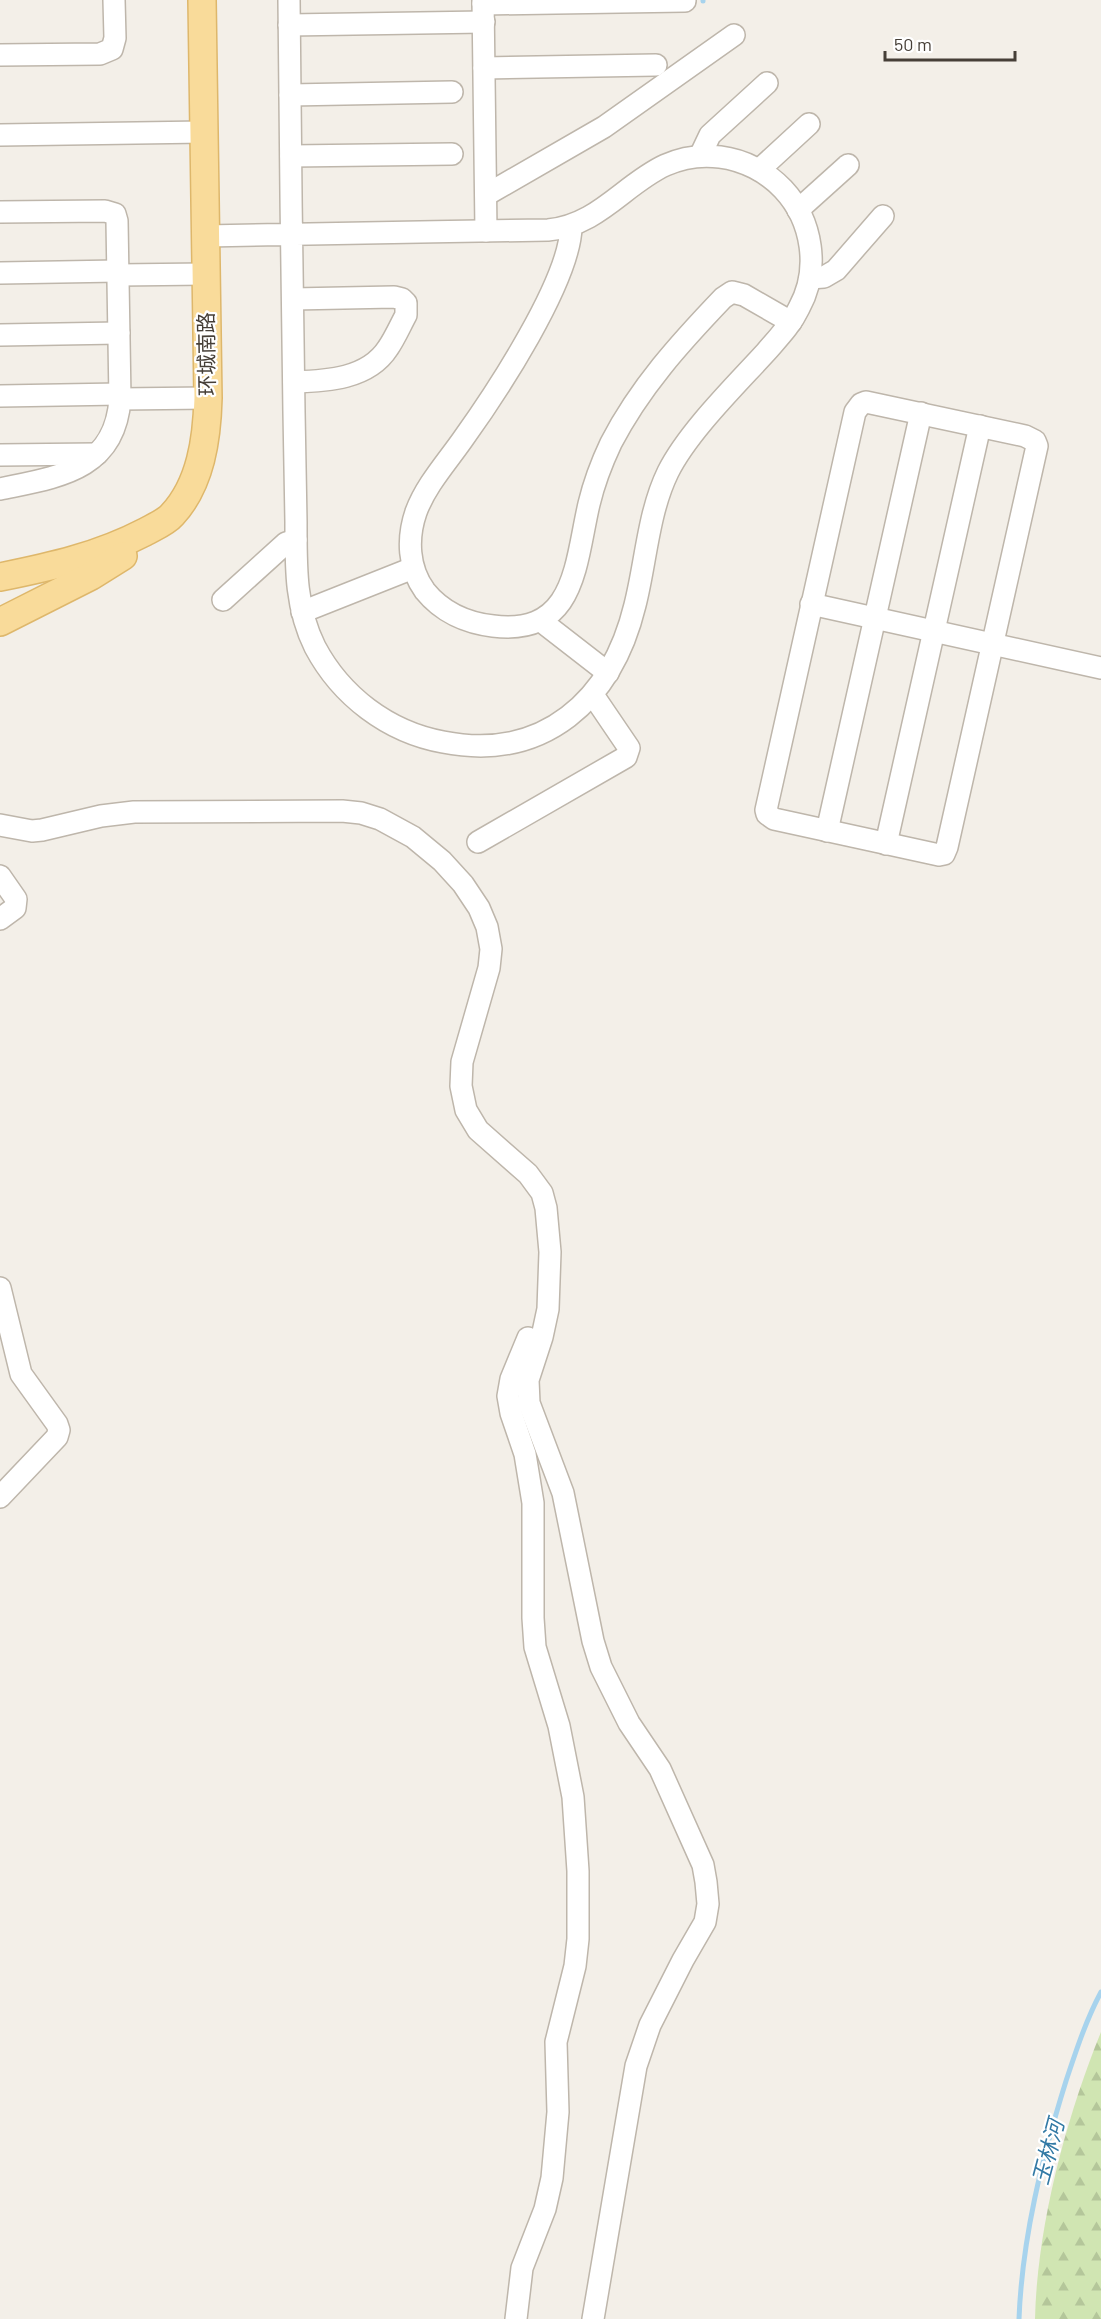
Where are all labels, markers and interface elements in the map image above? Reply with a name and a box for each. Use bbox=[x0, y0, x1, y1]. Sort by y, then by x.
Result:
scale bar bbox=[885, 24, 1016, 62]
text: 50 m bbox=[894, 33, 932, 55]
street label: 环城南路 bbox=[192, 312, 219, 396]
water label: 玉林河 bbox=[1026, 2113, 1069, 2187]

